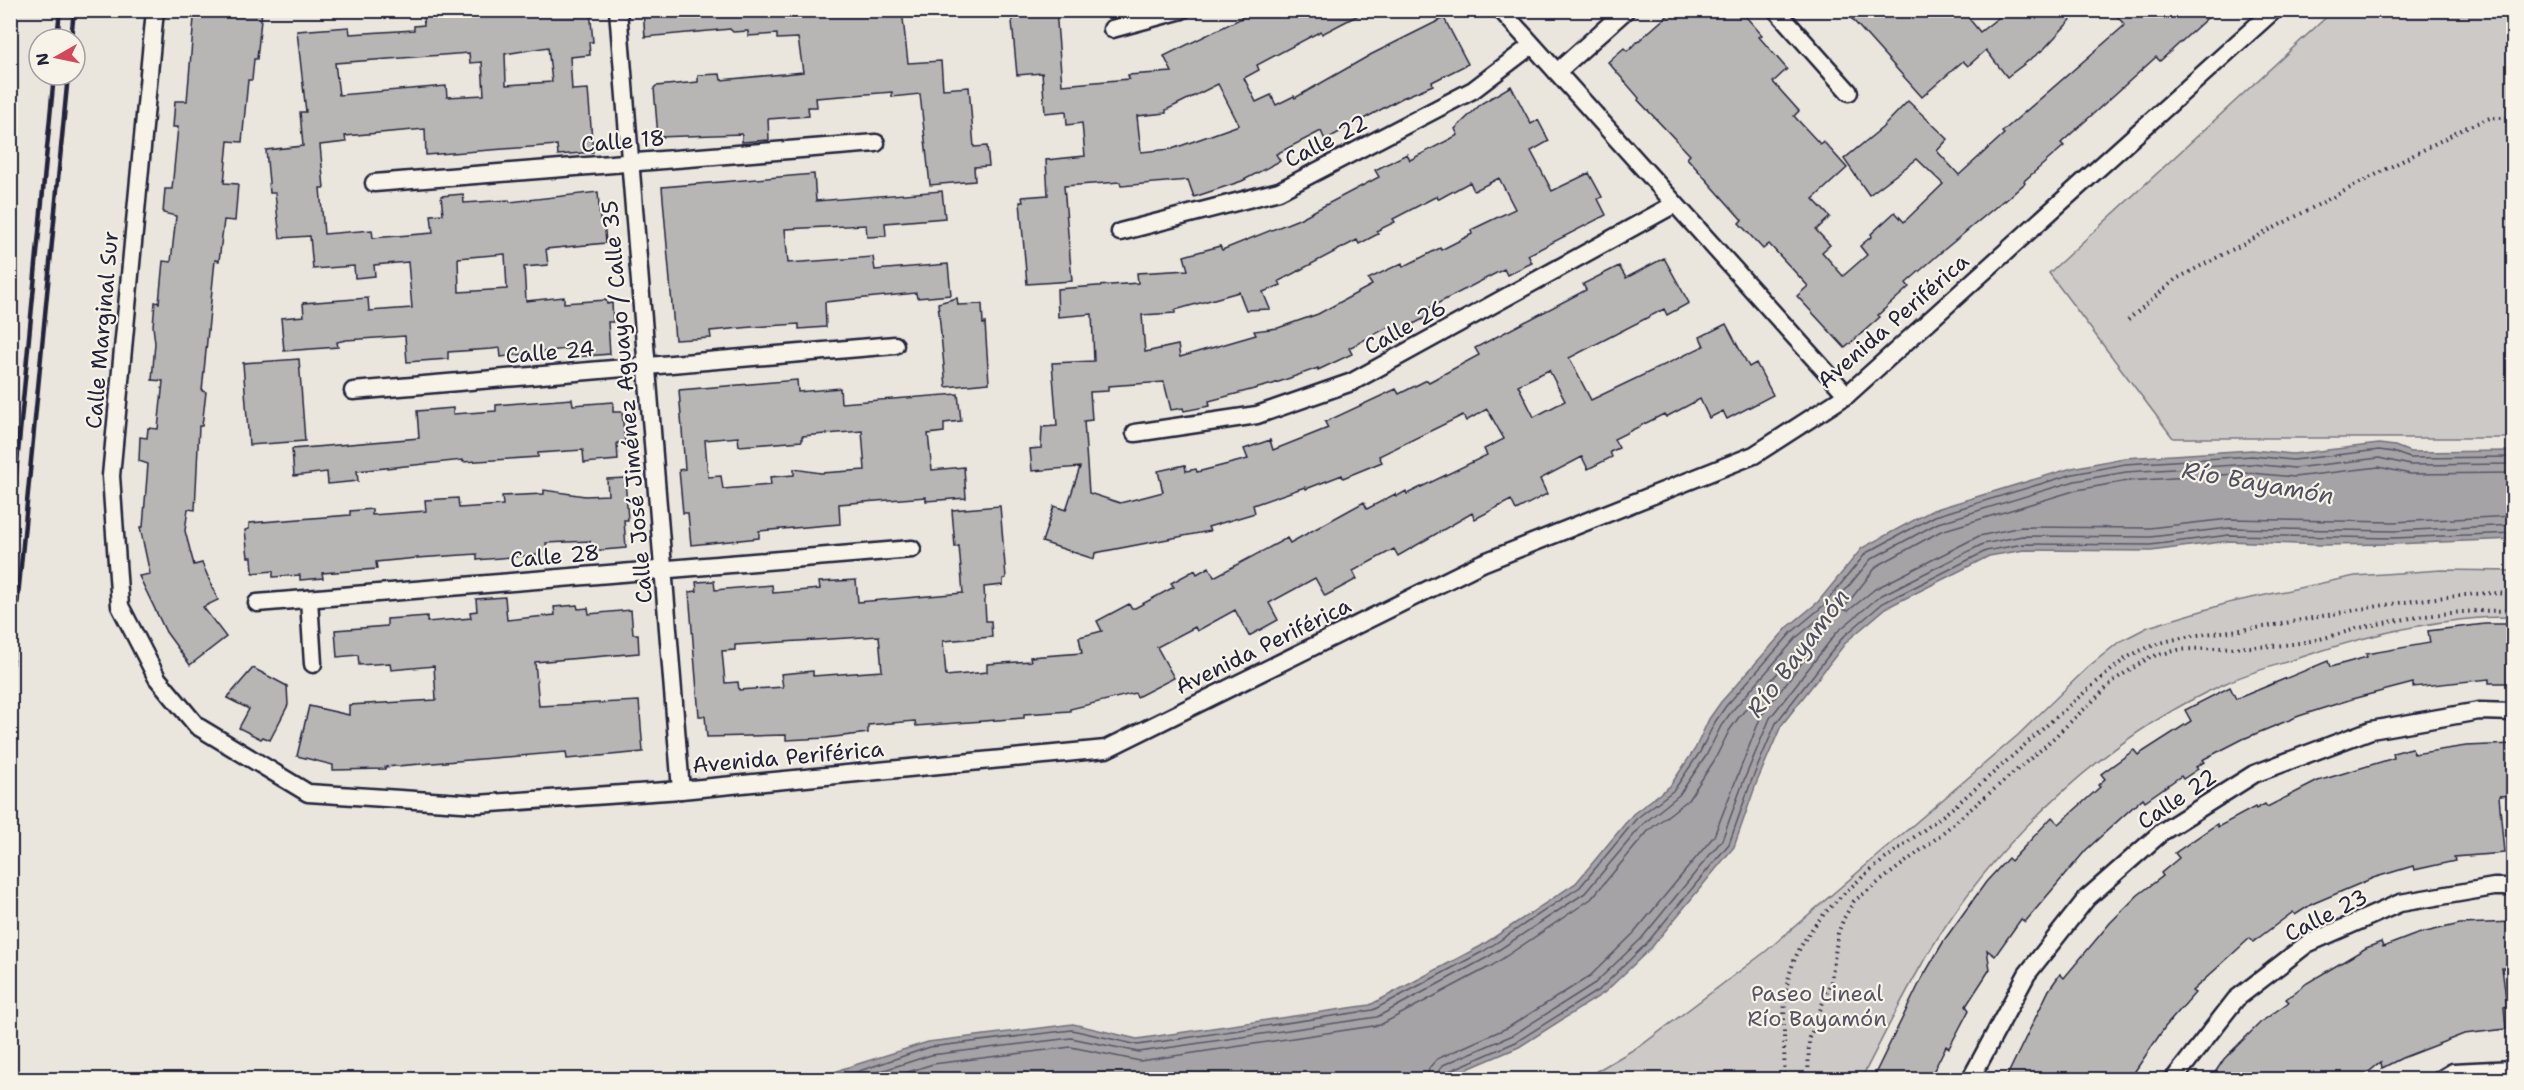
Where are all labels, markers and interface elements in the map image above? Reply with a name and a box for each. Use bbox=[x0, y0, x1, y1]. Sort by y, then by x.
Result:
north arrow bbox=[27, 27, 87, 87]
text: N bbox=[31, 51, 54, 67]
street label: Calle 22 bbox=[1280, 108, 1372, 174]
street label: Calle 18 bbox=[580, 123, 666, 159]
street label: Calle José Jiménez Aguayo / Calle 35 bbox=[595, 199, 659, 605]
street label: Calle Marginal Sur bbox=[79, 230, 125, 430]
street label: Avenida Periférica bbox=[1811, 247, 1975, 395]
street label: Calle 26 bbox=[1359, 293, 1451, 361]
street label: Calle 24 bbox=[504, 334, 596, 370]
water label: Río Bayamón bbox=[2180, 454, 2336, 512]
street label: Calle 28 bbox=[509, 538, 601, 574]
water label: Río Bayamón bbox=[1739, 582, 1857, 724]
street label: Avenida Periférica bbox=[1170, 591, 1356, 701]
street label: Avenida Periférica bbox=[691, 734, 885, 780]
street label: Calle 22 bbox=[2132, 762, 2222, 836]
street label: Calle 23 bbox=[2280, 882, 2372, 948]
park label: Paseo Lineal Río Bayamón bbox=[1747, 979, 1887, 1033]

